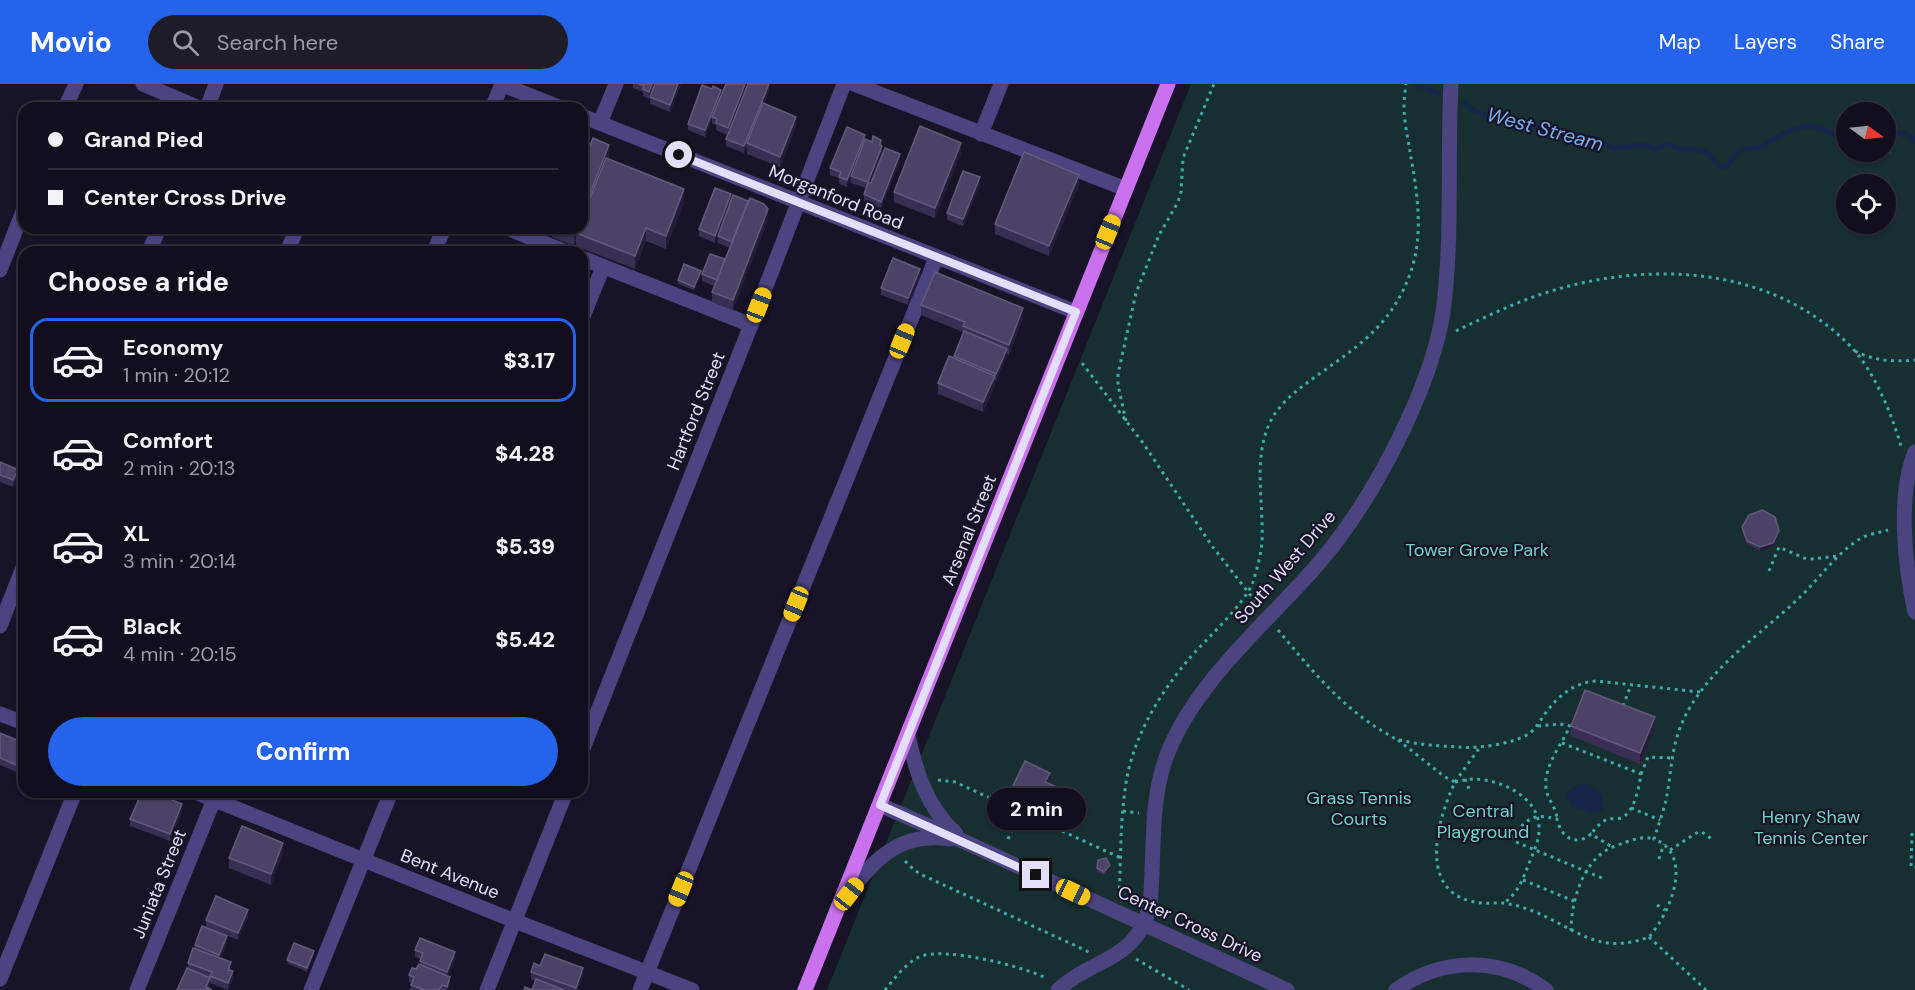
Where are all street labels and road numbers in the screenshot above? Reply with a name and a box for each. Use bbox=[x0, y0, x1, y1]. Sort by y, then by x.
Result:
street label: Morganford Road bbox=[765, 159, 907, 235]
street label: Hartford Street bbox=[661, 348, 731, 474]
street label: Arsenal Street bbox=[936, 471, 1002, 589]
street label: South West Drive bbox=[1229, 505, 1341, 629]
street label: Juniata Street bbox=[126, 826, 192, 942]
street label: Bent Avenue bbox=[397, 843, 503, 905]
street label: Center Cross Drive bbox=[1114, 880, 1266, 968]

